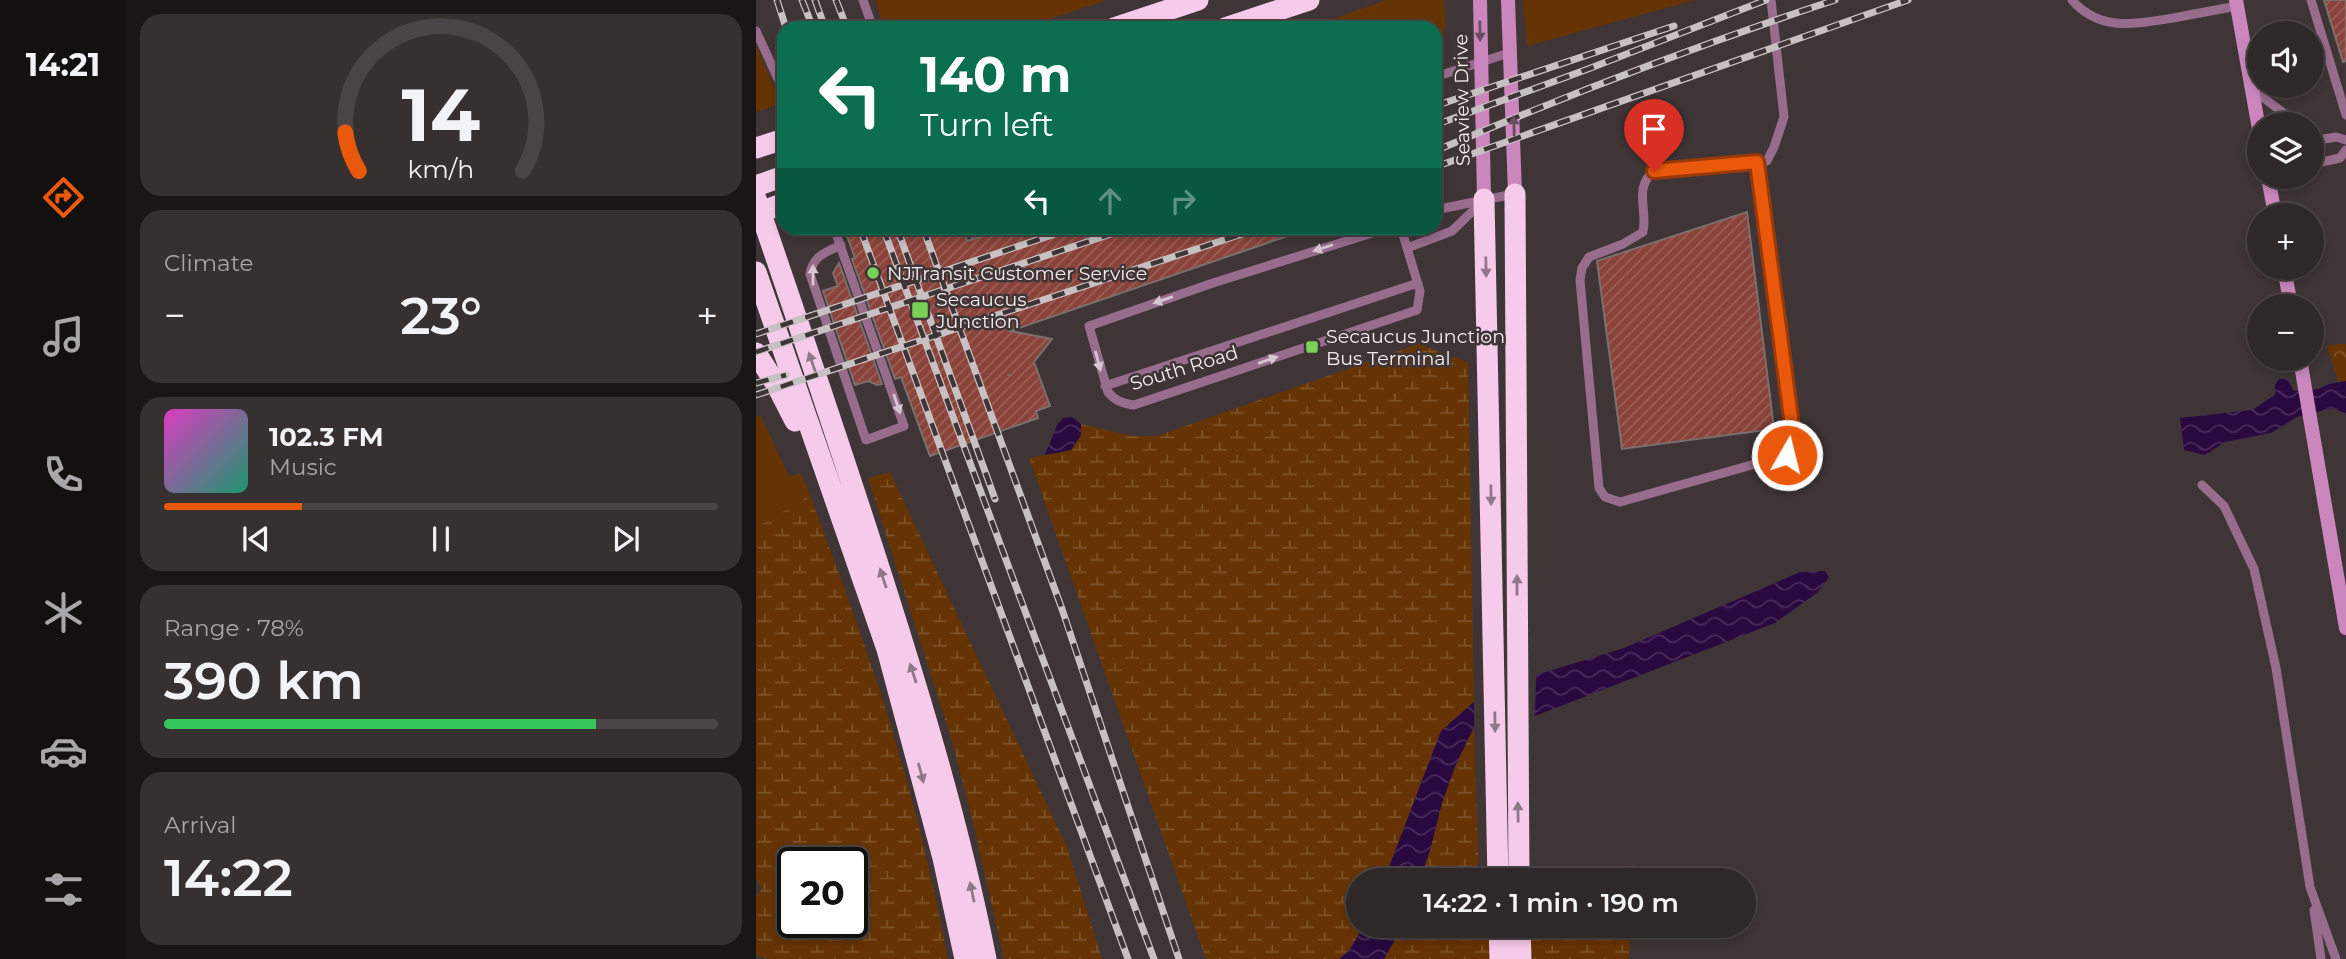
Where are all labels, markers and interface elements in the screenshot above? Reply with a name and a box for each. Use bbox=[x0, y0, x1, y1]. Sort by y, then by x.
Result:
one-way arrow bbox=[1474, 20, 1486, 42]
map controls bbox=[2247, 21, 2324, 371]
button: sound bbox=[2247, 21, 2324, 98]
street label: Seaview Drive bbox=[1449, 34, 1475, 166]
text: 14:21 bbox=[26, 45, 100, 84]
text: 140 m bbox=[920, 45, 1072, 104]
icon: left bbox=[805, 49, 896, 140]
text: 14 bbox=[402, 71, 480, 159]
pin bbox=[1624, 99, 1684, 171]
text: Turn left bbox=[920, 105, 1054, 144]
icon: arrive bbox=[1635, 110, 1673, 148]
button: layers bbox=[2247, 112, 2324, 189]
one-way arrow bbox=[1508, 114, 1519, 136]
text: km/h bbox=[408, 154, 474, 184]
icon: directions bbox=[39, 173, 88, 222]
icon: left bbox=[1018, 182, 1056, 220]
icon: ahead bbox=[1091, 182, 1129, 220]
icon: right bbox=[1164, 182, 1202, 220]
button: + bbox=[2247, 203, 2324, 280]
one-way arrow bbox=[1312, 243, 1333, 254]
text: Climate bbox=[164, 249, 253, 277]
one-way arrow bbox=[1480, 256, 1492, 278]
place label: NJTransit Customer Service bbox=[887, 262, 1147, 285]
one-way arrow bbox=[807, 264, 819, 286]
marker: NJTransit Customer Service bbox=[865, 265, 881, 281]
text: 23° bbox=[400, 284, 482, 347]
place label: Secaucus Junction bbox=[935, 288, 1027, 333]
text: − bbox=[164, 292, 186, 339]
text: + bbox=[696, 292, 718, 339]
button: − bbox=[2247, 294, 2324, 371]
one-way arrow bbox=[1153, 295, 1174, 306]
marker: Secaucus Junction bbox=[910, 300, 930, 320]
icon: music bbox=[39, 312, 88, 361]
place label: Secaucus Junction Bus Terminal bbox=[1326, 325, 1505, 370]
marker: Secaucus Junction Bus Terminal bbox=[1304, 339, 1320, 355]
street label: South Road bbox=[1127, 341, 1241, 395]
one-way arrow bbox=[1093, 350, 1104, 372]
one-way arrow bbox=[806, 352, 817, 373]
one-way arrow bbox=[1258, 354, 1279, 365]
one-way arrow bbox=[892, 393, 903, 414]
position arrow bbox=[1750, 418, 1824, 492]
text: 102.3 FM bbox=[269, 421, 384, 453]
icon: phone bbox=[39, 450, 88, 499]
text: Music bbox=[269, 453, 337, 481]
one-way arrow bbox=[1485, 484, 1497, 506]
icon: previous bbox=[237, 520, 275, 558]
icon: pause bbox=[422, 520, 460, 558]
icon: next bbox=[607, 520, 645, 558]
one-way arrow bbox=[877, 568, 887, 589]
one-way arrow bbox=[1511, 573, 1523, 595]
icon: climate bbox=[39, 588, 88, 637]
text: Range · 78% bbox=[164, 614, 304, 642]
text: 390 km bbox=[164, 649, 364, 712]
one-way arrow bbox=[907, 662, 917, 683]
one-way arrow bbox=[1490, 711, 1501, 733]
icon: car bbox=[39, 727, 88, 776]
one-way arrow bbox=[916, 763, 927, 785]
one-way arrow bbox=[1512, 801, 1524, 823]
text: Arrival bbox=[164, 811, 237, 839]
text: 14:22 bbox=[164, 846, 293, 909]
speed limit sign: 20 bbox=[777, 847, 868, 938]
icon: filters bbox=[39, 865, 88, 914]
one-way arrow bbox=[967, 881, 978, 903]
text: 14:22 · 1 min · 190 m bbox=[1423, 887, 1679, 919]

